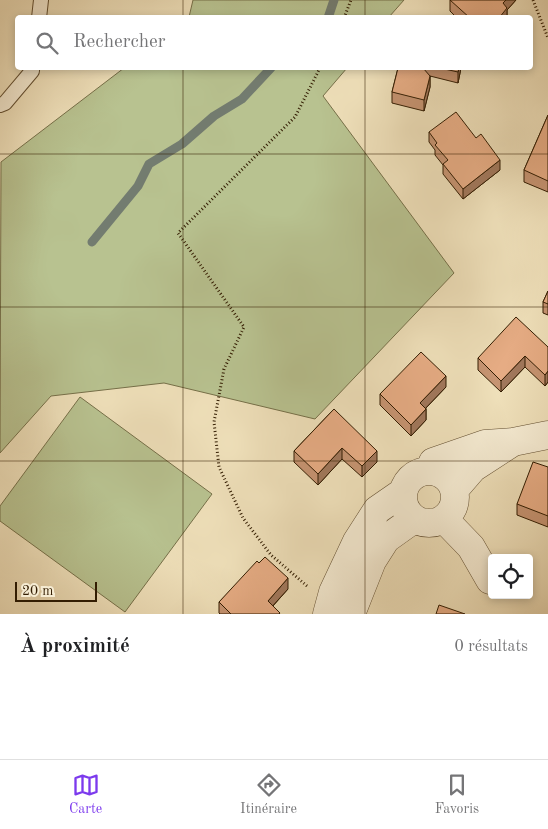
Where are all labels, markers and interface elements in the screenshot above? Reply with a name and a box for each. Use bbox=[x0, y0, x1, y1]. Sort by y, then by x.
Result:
search box bbox=[15, 15, 533, 70]
icon: search bbox=[33, 29, 61, 57]
text: Rechercher bbox=[73, 33, 166, 52]
map controls bbox=[488, 554, 533, 599]
button: locate bbox=[488, 554, 533, 599]
scale bar bbox=[15, 579, 98, 602]
text: 20 m bbox=[22, 584, 53, 598]
text: À proximité bbox=[20, 636, 130, 657]
text: 0 résultats bbox=[454, 639, 528, 655]
tab: Carte bbox=[69, 771, 102, 818]
tab: Itinéraire bbox=[240, 771, 297, 818]
tab: Favoris bbox=[435, 771, 479, 818]

